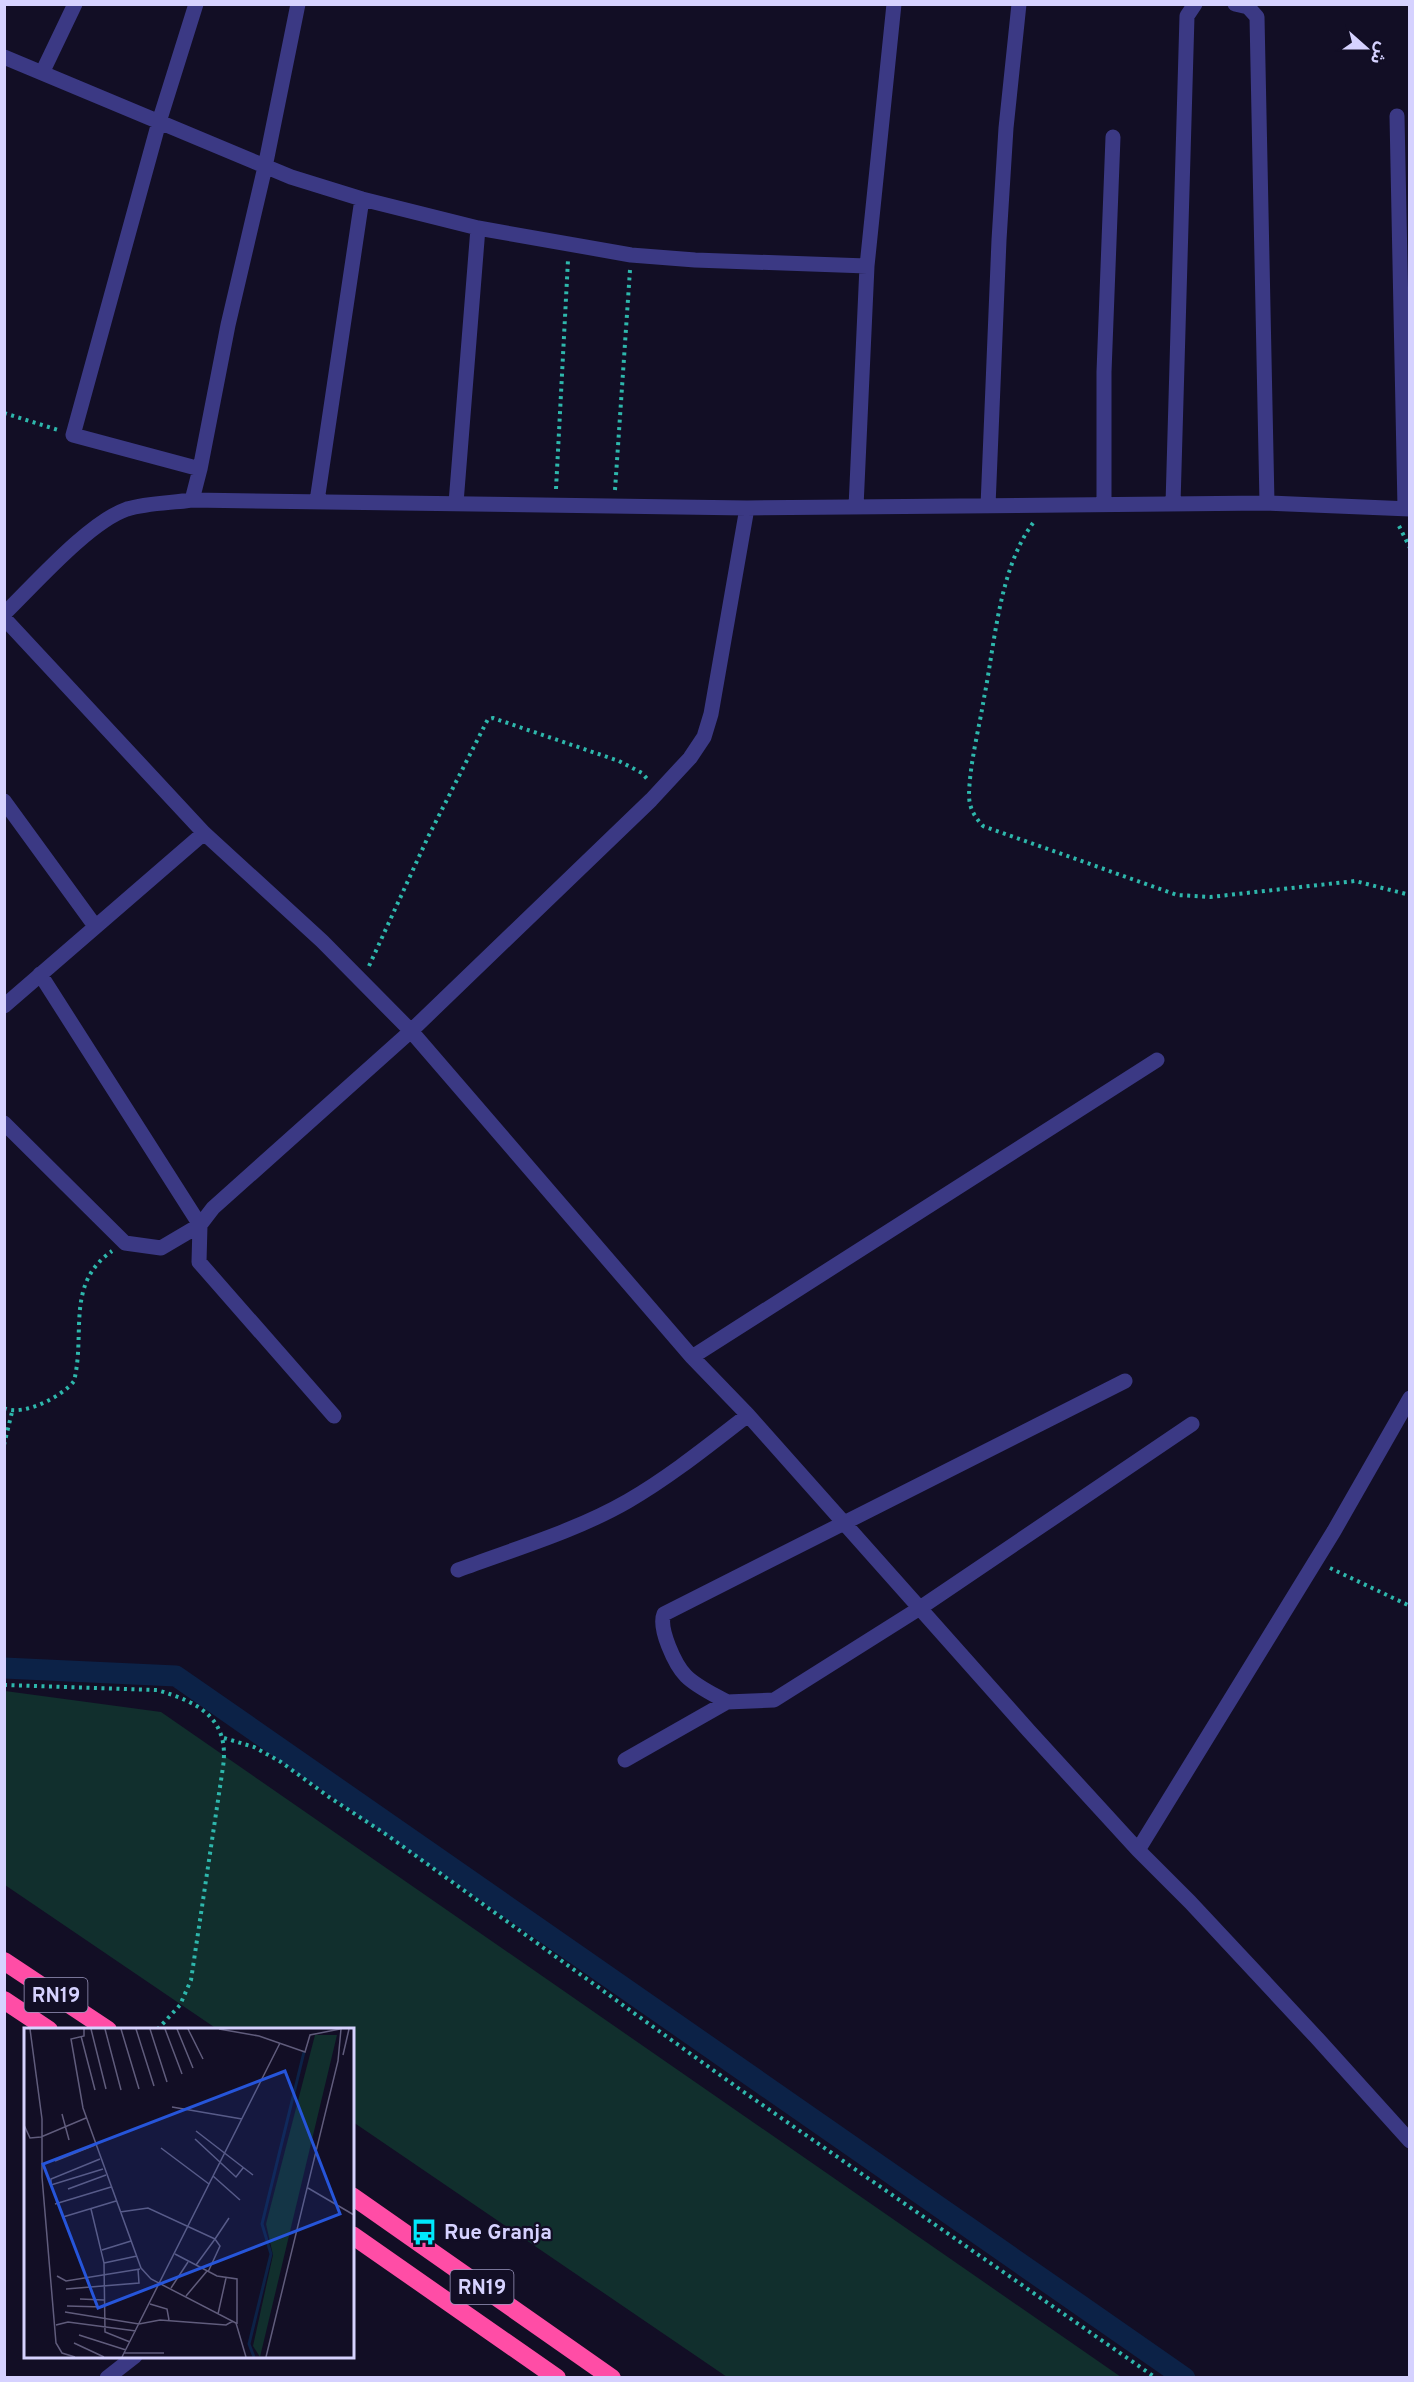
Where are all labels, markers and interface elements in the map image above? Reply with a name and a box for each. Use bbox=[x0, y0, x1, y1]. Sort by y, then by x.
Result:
north arrow bbox=[1336, 18, 1396, 78]
text: ش bbox=[1365, 39, 1391, 67]
road number: RN19 bbox=[25, 1978, 88, 2012]
inset map bbox=[24, 2028, 354, 2358]
bus stop icon: Rue Granja bbox=[409, 2217, 439, 2247]
place label: Rue Granja bbox=[444, 2220, 552, 2247]
road number: RN19 bbox=[450, 2270, 514, 2304]

